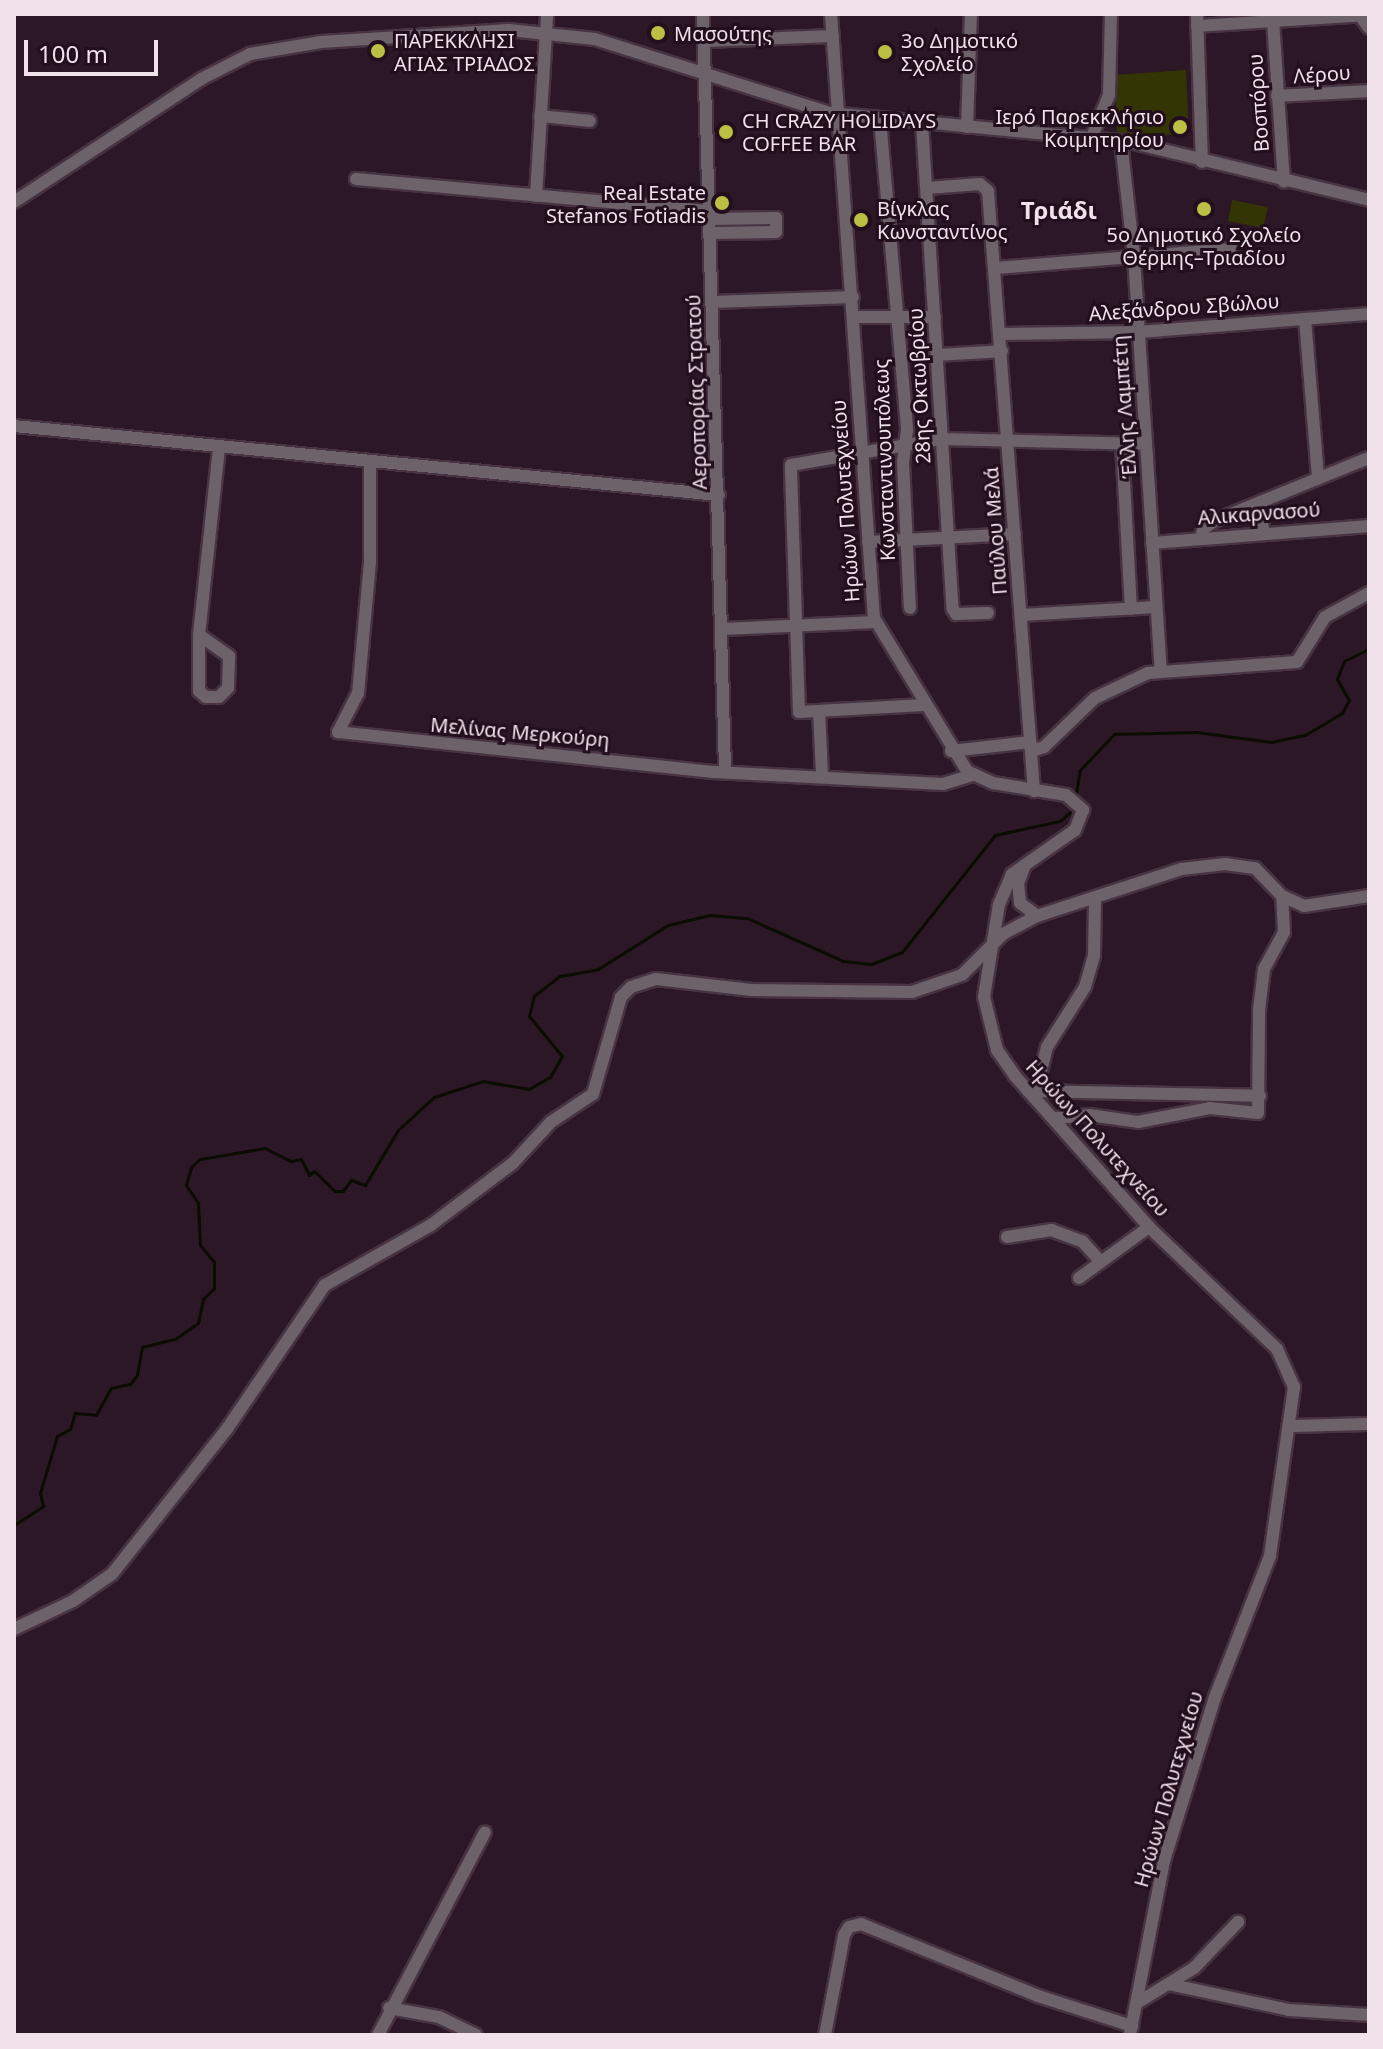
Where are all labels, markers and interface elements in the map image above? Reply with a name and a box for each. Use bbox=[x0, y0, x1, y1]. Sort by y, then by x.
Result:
place label: Μασούτης bbox=[674, 21, 772, 45]
scale bar bbox=[28, 24, 162, 74]
marker: Μασούτης bbox=[649, 24, 667, 42]
place label: ΠΑΡΕΚΚΛΗΣΙ ΑΓΙΑΣ ΤΡΙΑΔΟΣ bbox=[394, 28, 535, 75]
place label: 3ο Δημοτικό Σχολείο bbox=[901, 28, 1018, 75]
text: 100 m bbox=[38, 37, 108, 70]
marker: ΠΑΡΕΚΚΛΗΣΙ ΑΓΙΑΣ ΤΡΙΑΔΟΣ bbox=[369, 42, 387, 60]
marker: 3ο Δημοτικό Σχολείο bbox=[876, 43, 894, 61]
street label: Βοσπόρου bbox=[1243, 53, 1273, 153]
street label: Λέρου bbox=[1292, 60, 1352, 88]
place label: Ιερό Παρεκκλήσιο Κοιμητηρίου bbox=[996, 104, 1164, 151]
place label: CH CRAZY HOLIDAYS COFFEE BAR bbox=[742, 108, 936, 155]
marker: Ιερό Παρεκκλήσιο Κοιμητηρίου bbox=[1171, 118, 1189, 136]
marker: CH CRAZY HOLIDAYS COFFEE BAR bbox=[717, 123, 735, 141]
place label: Real Estate Stefanos Fotiadis bbox=[546, 180, 706, 227]
marker: Real Estate Stefanos Fotiadis bbox=[713, 194, 731, 212]
place label: Βίγκλας Κωνσταντίνος bbox=[877, 196, 1007, 243]
district label: Τριάδι bbox=[1021, 196, 1097, 224]
marker: 5ο Δημοτικό Σχολείο Θέρμης–Τριαδίου bbox=[1195, 200, 1213, 218]
marker: Βίγκλας Κωνσταντίνος bbox=[852, 211, 870, 229]
place label: 5ο Δημοτικό Σχολείο Θέρμης–Τριαδίου bbox=[1107, 222, 1301, 269]
street label: Αλεξάνδρου Σβώλου bbox=[1088, 288, 1280, 326]
street label: Αεροπορίας Στρατού bbox=[681, 294, 711, 490]
street label: 28ης Οκτωβρίου bbox=[903, 307, 935, 465]
street label: Έλλης Λαμπέτη bbox=[1107, 335, 1141, 479]
street label: Κωνσταντινουπόλεως bbox=[868, 358, 900, 562]
street label: Ηρώων Πολυτεχνείου bbox=[826, 399, 864, 603]
street label: Παύλου Μελά bbox=[979, 466, 1011, 596]
street label: Αλικαρνασού bbox=[1197, 497, 1321, 529]
street label: Μελίνας Μερκούρη bbox=[429, 712, 611, 752]
street label: Ηρώων Πολυτεχνείου bbox=[1021, 1055, 1175, 1221]
street label: Ηρώων Πολυτεχνείου bbox=[1128, 1688, 1208, 1890]

